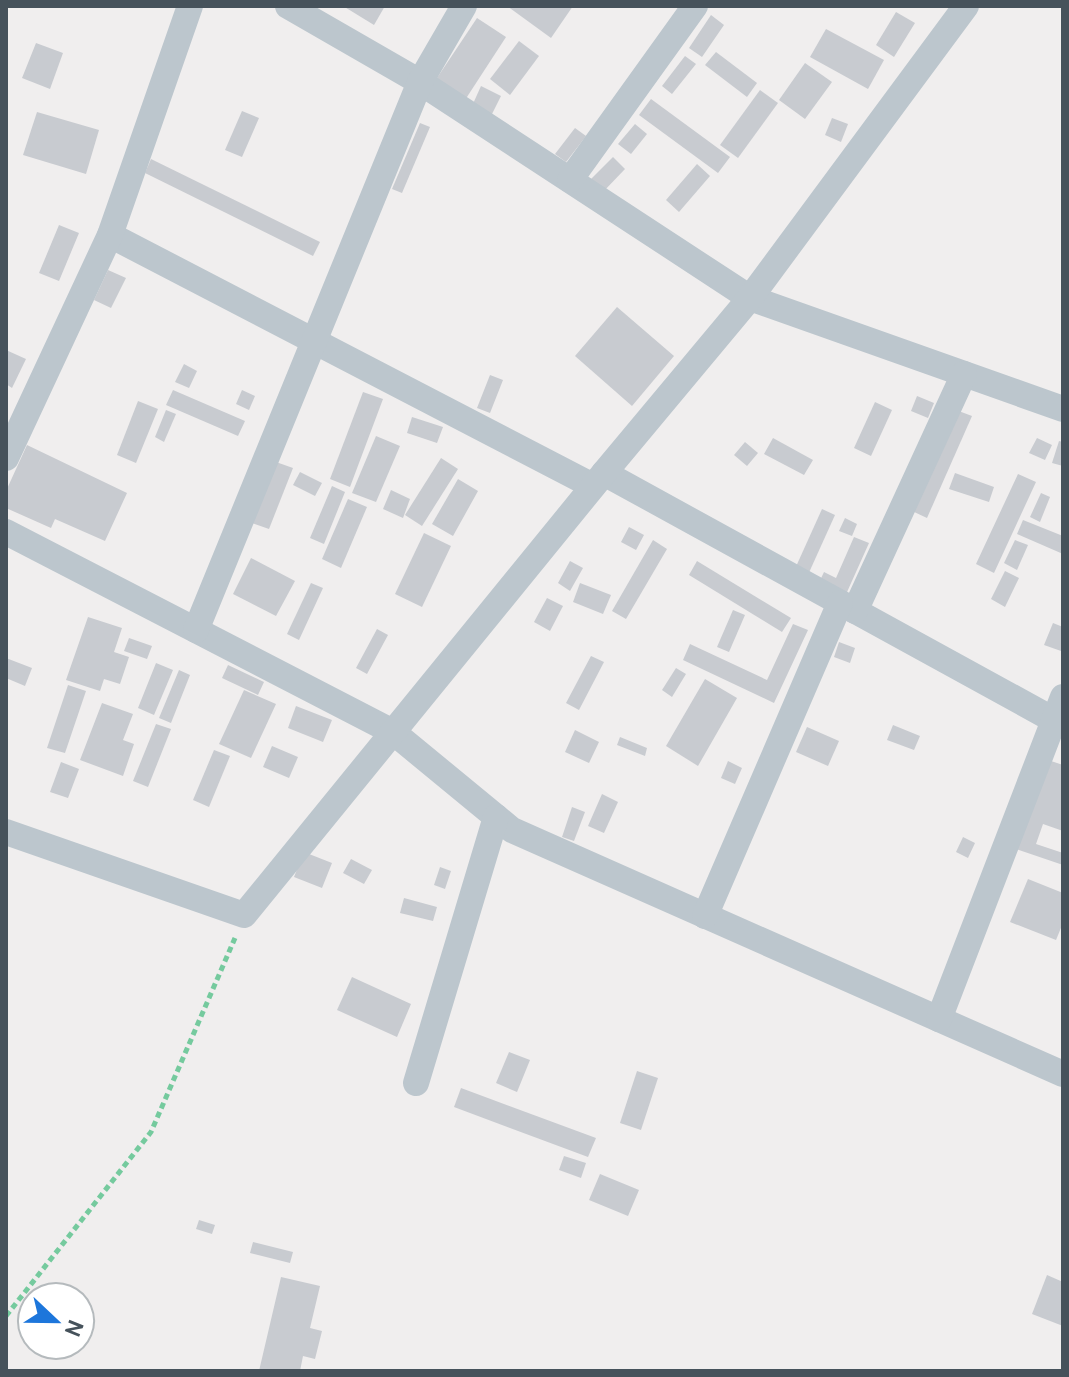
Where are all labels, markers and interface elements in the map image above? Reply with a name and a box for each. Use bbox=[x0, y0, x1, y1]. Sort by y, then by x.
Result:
north arrow bbox=[16, 1281, 96, 1361]
text: N bbox=[59, 1316, 90, 1341]

